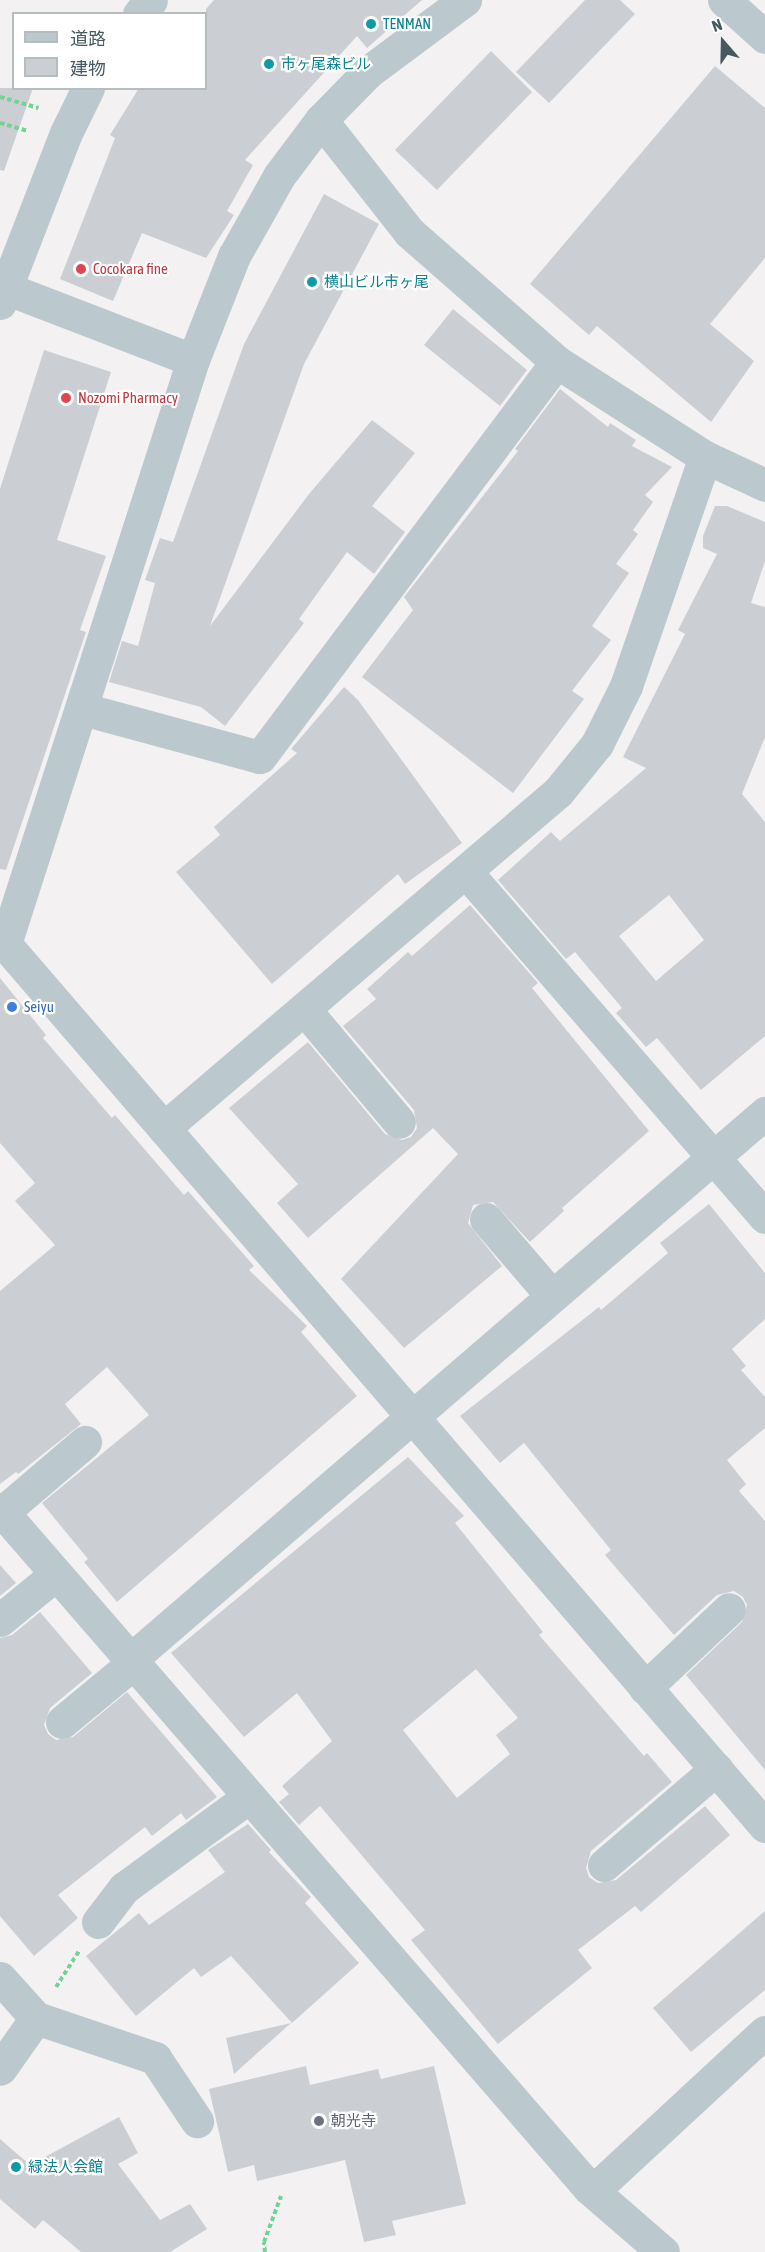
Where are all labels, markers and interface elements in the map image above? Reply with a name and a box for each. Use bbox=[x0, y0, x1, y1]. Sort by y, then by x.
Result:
legend bbox=[12, 12, 207, 90]
north arrow bbox=[693, 12, 753, 72]
place label: TENMAN bbox=[383, 15, 431, 33]
text: N bbox=[709, 15, 724, 35]
marker: TENMAN bbox=[364, 17, 378, 31]
text: 道路 bbox=[70, 28, 106, 49]
place label: 市ヶ尾森ビル bbox=[281, 55, 371, 73]
marker: 市ヶ尾森ビル bbox=[262, 57, 276, 71]
text: 建物 bbox=[70, 58, 106, 79]
place label: Cocokara fine bbox=[93, 260, 168, 278]
marker: Cocokara fine bbox=[74, 262, 88, 276]
place label: 横山ビル市ヶ尾 bbox=[324, 273, 429, 291]
marker: 横山ビル市ヶ尾 bbox=[305, 275, 319, 289]
place label: Nozomi Pharmacy bbox=[78, 389, 178, 407]
marker: Nozomi Pharmacy bbox=[59, 391, 73, 405]
place label: Seiyu bbox=[24, 998, 54, 1016]
marker: Seiyu bbox=[5, 1000, 19, 1014]
place label: 朝光寺 bbox=[331, 2112, 376, 2130]
marker: 朝光寺 bbox=[312, 2114, 326, 2128]
place label: 緑法人会館 bbox=[28, 2158, 103, 2176]
marker: 緑法人会館 bbox=[9, 2160, 23, 2174]

